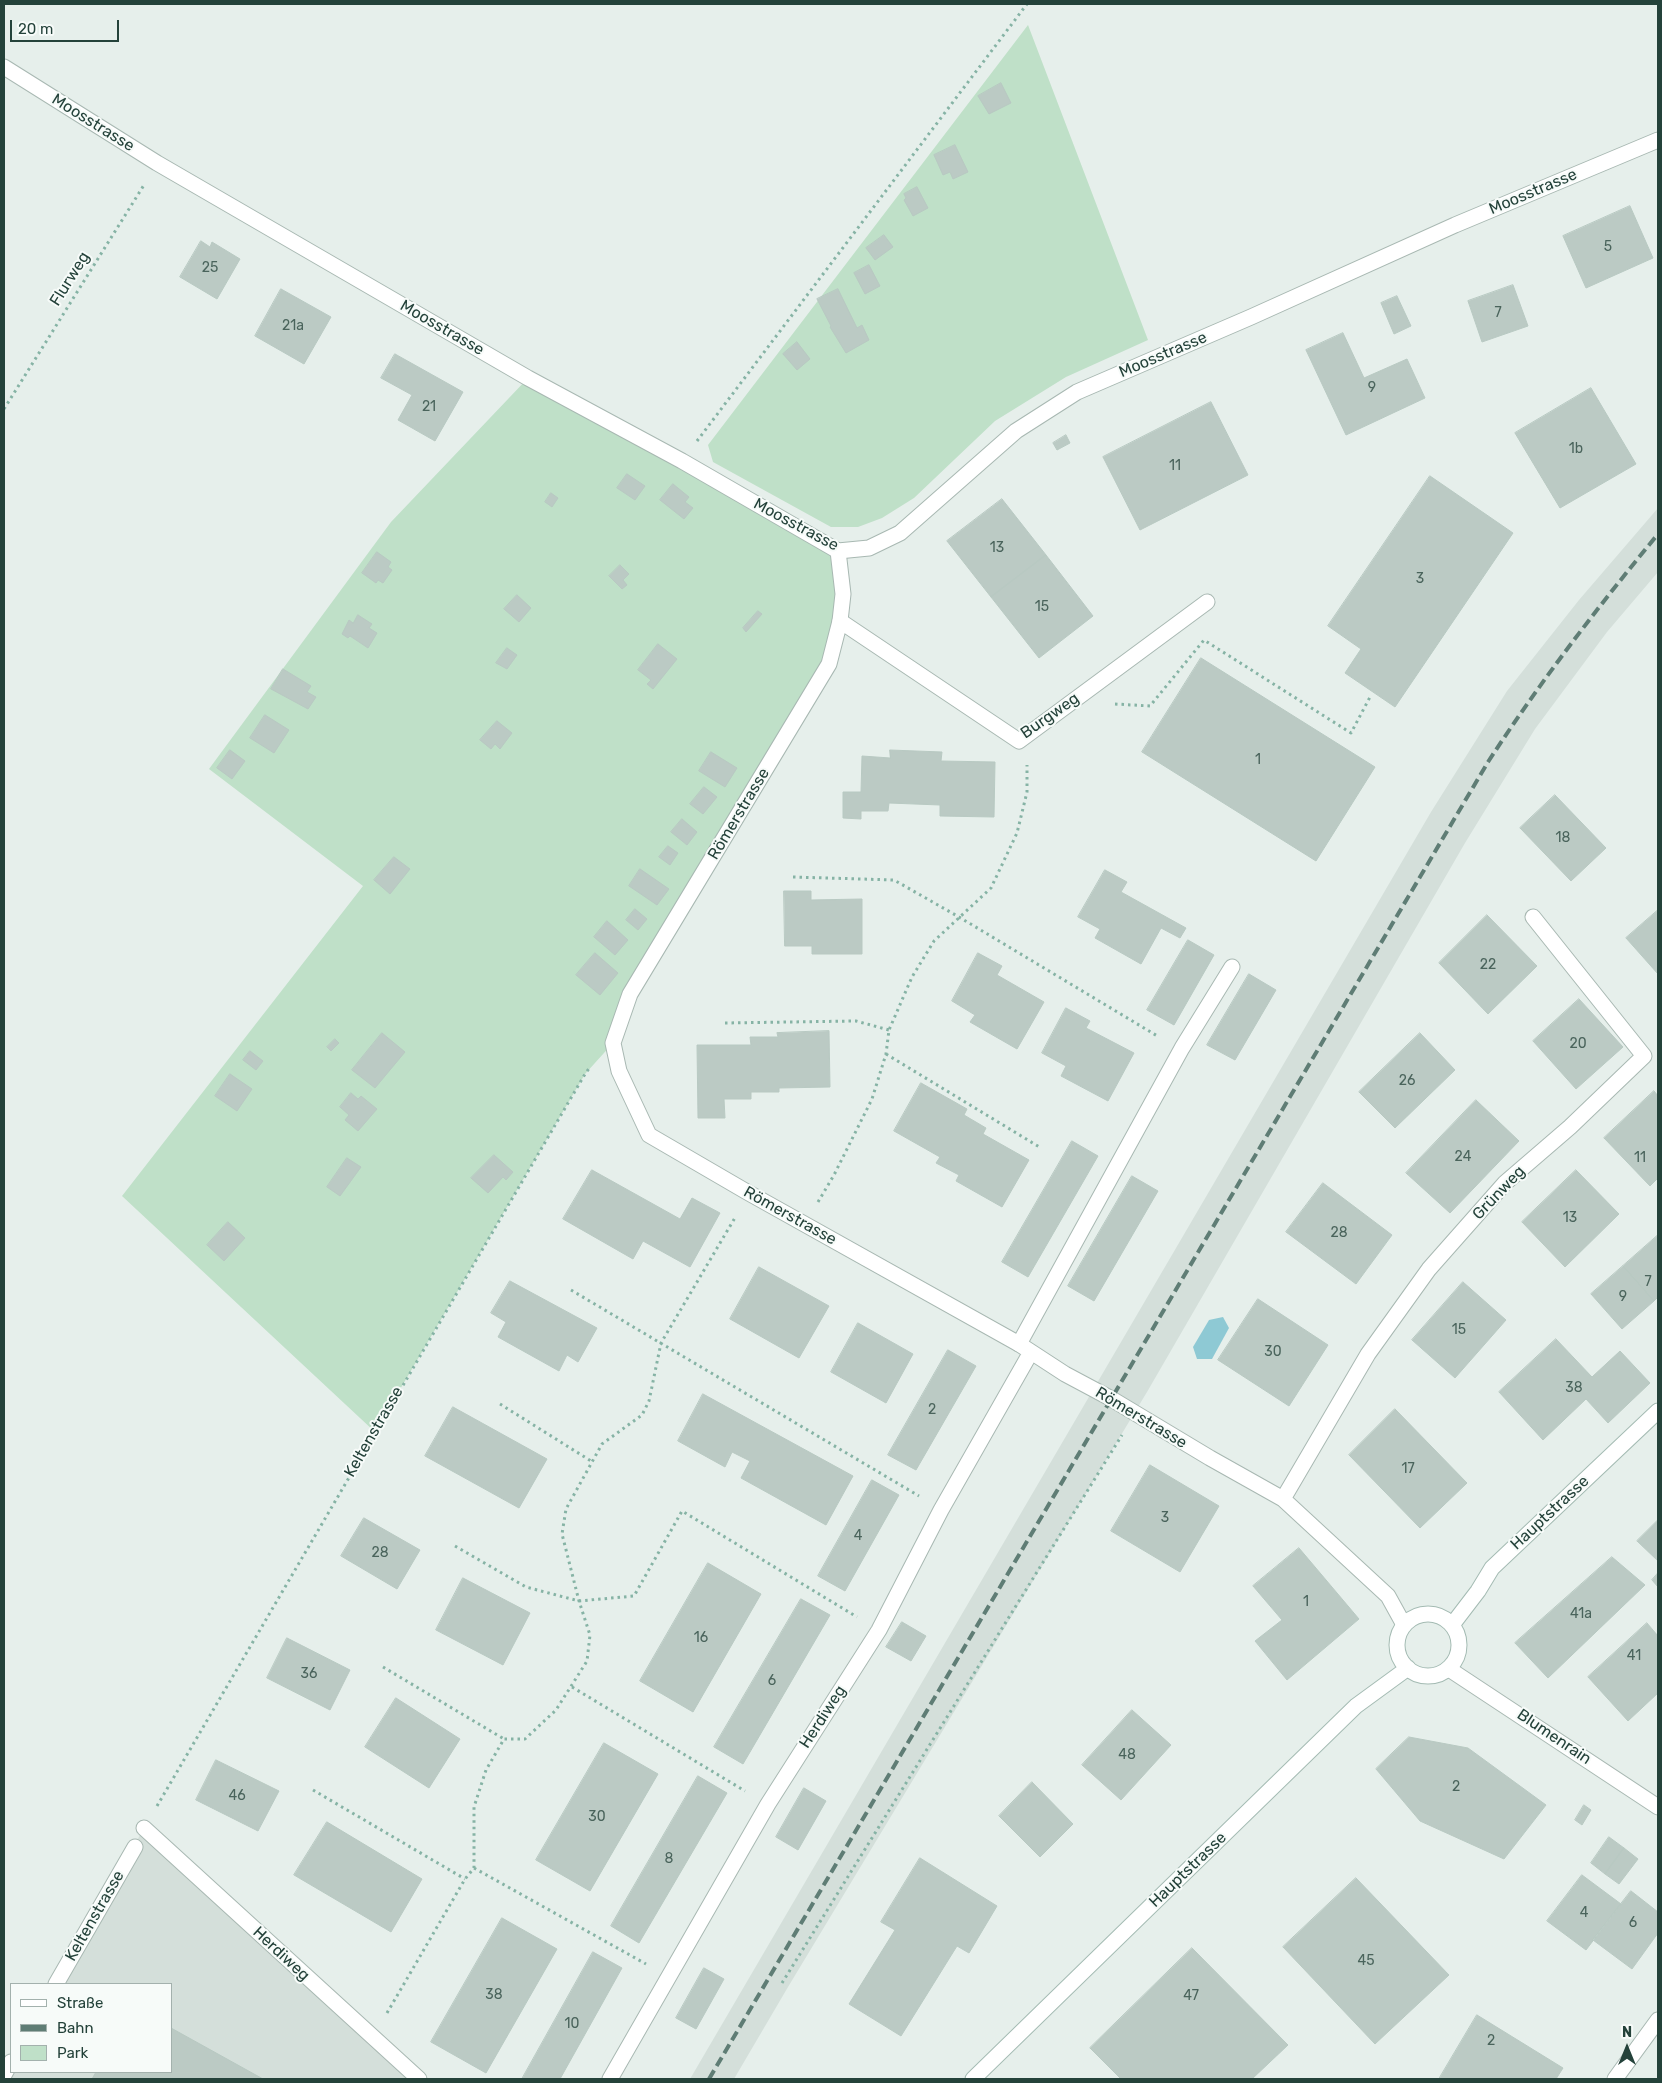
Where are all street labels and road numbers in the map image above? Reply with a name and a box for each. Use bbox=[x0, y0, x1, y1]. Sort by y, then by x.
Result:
street label: Moosstrasse bbox=[48, 90, 138, 156]
street label: Moosstrasse bbox=[1486, 165, 1580, 219]
street label: Flurweg bbox=[46, 248, 94, 310]
street label: Moosstrasse bbox=[397, 296, 487, 360]
street label: Moosstrasse bbox=[1116, 328, 1210, 382]
street label: Moosstrasse bbox=[750, 495, 842, 555]
street label: Burgweg bbox=[1017, 689, 1083, 743]
street label: Römerstrasse bbox=[704, 765, 774, 863]
street label: Grünweg bbox=[1469, 1162, 1529, 1224]
street label: Römerstrasse bbox=[740, 1183, 840, 1249]
street label: Keltenstrasse bbox=[340, 1383, 408, 1481]
street label: Römerstrasse bbox=[1092, 1383, 1190, 1453]
street label: Hauptstrasse bbox=[1507, 1472, 1593, 1554]
street label: Herdiweg bbox=[796, 1682, 850, 1752]
street label: Blumenrain bbox=[1513, 1705, 1595, 1769]
street label: Hauptstrasse bbox=[1145, 1828, 1231, 1912]
street label: Keltenstrasse bbox=[61, 1867, 129, 1965]
street label: Herdiweg bbox=[249, 1923, 313, 1985]

